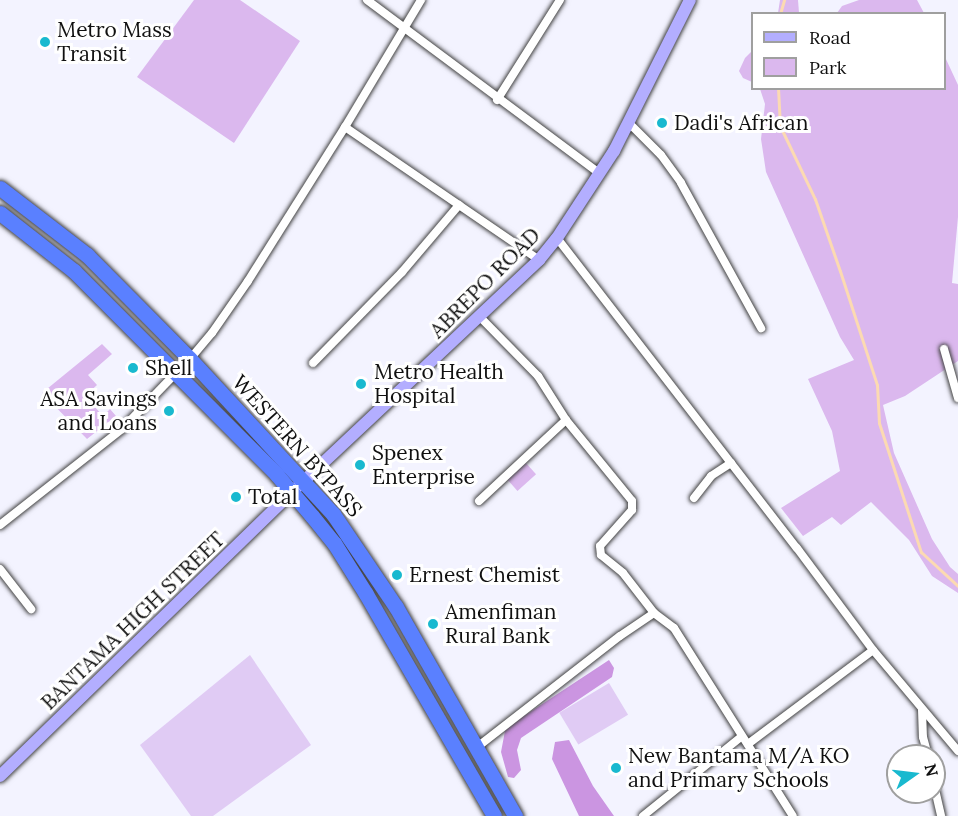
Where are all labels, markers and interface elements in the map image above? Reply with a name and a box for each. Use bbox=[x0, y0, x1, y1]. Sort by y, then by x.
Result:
legend bbox=[751, 12, 946, 90]
place label: Metro Mass Transit bbox=[57, 17, 172, 67]
text: Road bbox=[809, 26, 851, 49]
marker: Metro Mass Transit bbox=[38, 35, 52, 49]
text: Park bbox=[809, 56, 846, 79]
place label: Dadi's African bbox=[674, 110, 808, 136]
marker: Dadi's African bbox=[655, 116, 669, 130]
street label: ABREPO ROAD bbox=[425, 223, 545, 343]
place label: Shell bbox=[145, 355, 192, 381]
place label: Metro Health Hospital bbox=[374, 359, 504, 409]
marker: Shell bbox=[126, 361, 140, 375]
street label: WESTERN BYPASS bbox=[227, 370, 367, 522]
marker: Metro Health Hospital bbox=[352, 375, 370, 393]
place label: ASA Savings and Loans bbox=[40, 386, 157, 436]
marker: ASA Savings and Loans bbox=[162, 404, 176, 418]
place label: Spenex Enterprise bbox=[372, 440, 475, 490]
marker: Spenex Enterprise bbox=[353, 458, 367, 472]
place label: Total bbox=[248, 484, 297, 510]
marker: Total bbox=[229, 490, 243, 504]
street label: BANTAMA HIGH STREET bbox=[36, 527, 230, 715]
place label: Ernest Chemist bbox=[409, 562, 560, 588]
marker: Ernest Chemist bbox=[390, 568, 404, 582]
place label: Amenfiman Rural Bank bbox=[445, 599, 556, 649]
marker: Amenfiman Rural Bank bbox=[426, 617, 440, 631]
place label: New Bantama M/A KO and Primary Schools bbox=[628, 743, 850, 793]
north arrow bbox=[886, 744, 946, 804]
marker: New Bantama M/A KO and Primary Schools bbox=[609, 761, 623, 775]
text: N bbox=[920, 762, 943, 779]

